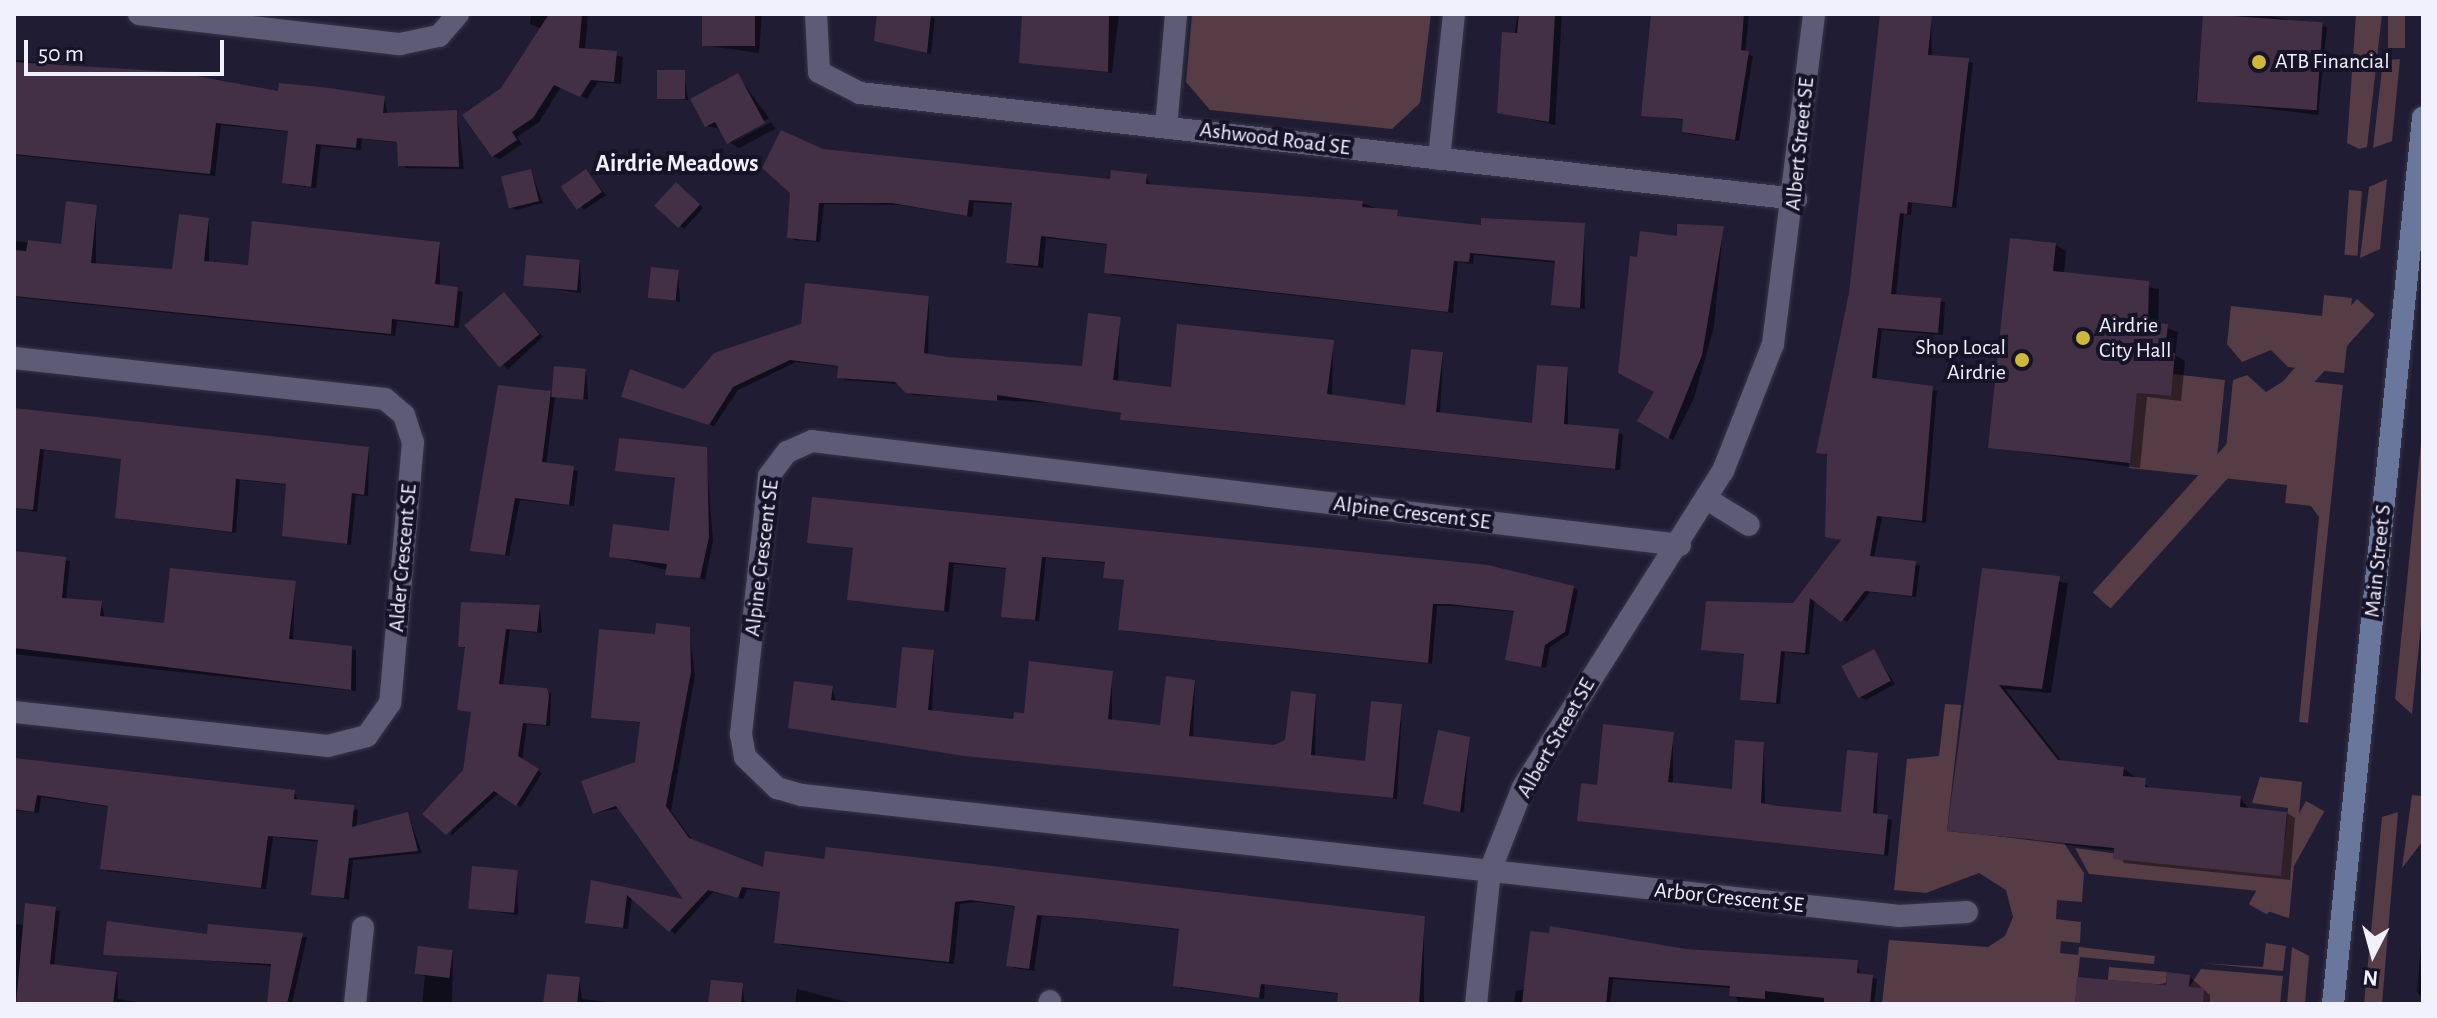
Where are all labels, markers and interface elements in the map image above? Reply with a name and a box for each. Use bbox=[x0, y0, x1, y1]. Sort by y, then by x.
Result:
scale bar bbox=[28, 24, 228, 74]
text: 50 m bbox=[38, 42, 84, 66]
place label: ATB Financial bbox=[2275, 49, 2390, 75]
marker: ATB Financial bbox=[2250, 53, 2268, 71]
street label: Albert Street SE bbox=[1780, 76, 1820, 212]
street label: Ashwood Road SE bbox=[1198, 117, 1352, 161]
district label: Airdrie Meadows bbox=[596, 151, 758, 179]
place label: Airdrie City Hall bbox=[2099, 312, 2171, 364]
marker: Airdrie City Hall bbox=[2074, 329, 2092, 347]
place label: Shop Local Airdrie bbox=[1915, 334, 2006, 386]
marker: Shop Local Airdrie bbox=[2013, 351, 2031, 369]
street label: Alpine Crescent SE bbox=[739, 478, 785, 638]
street label: Alder Crescent SE bbox=[383, 483, 423, 633]
street label: Alpine Crescent SE bbox=[1332, 490, 1492, 536]
street label: Main Street S bbox=[2359, 503, 2397, 619]
street label: Albert Street SE bbox=[1511, 673, 1601, 803]
street label: Arbor Crescent SE bbox=[1653, 877, 1805, 919]
north arrow bbox=[2333, 914, 2413, 994]
text: N bbox=[2362, 966, 2379, 990]

